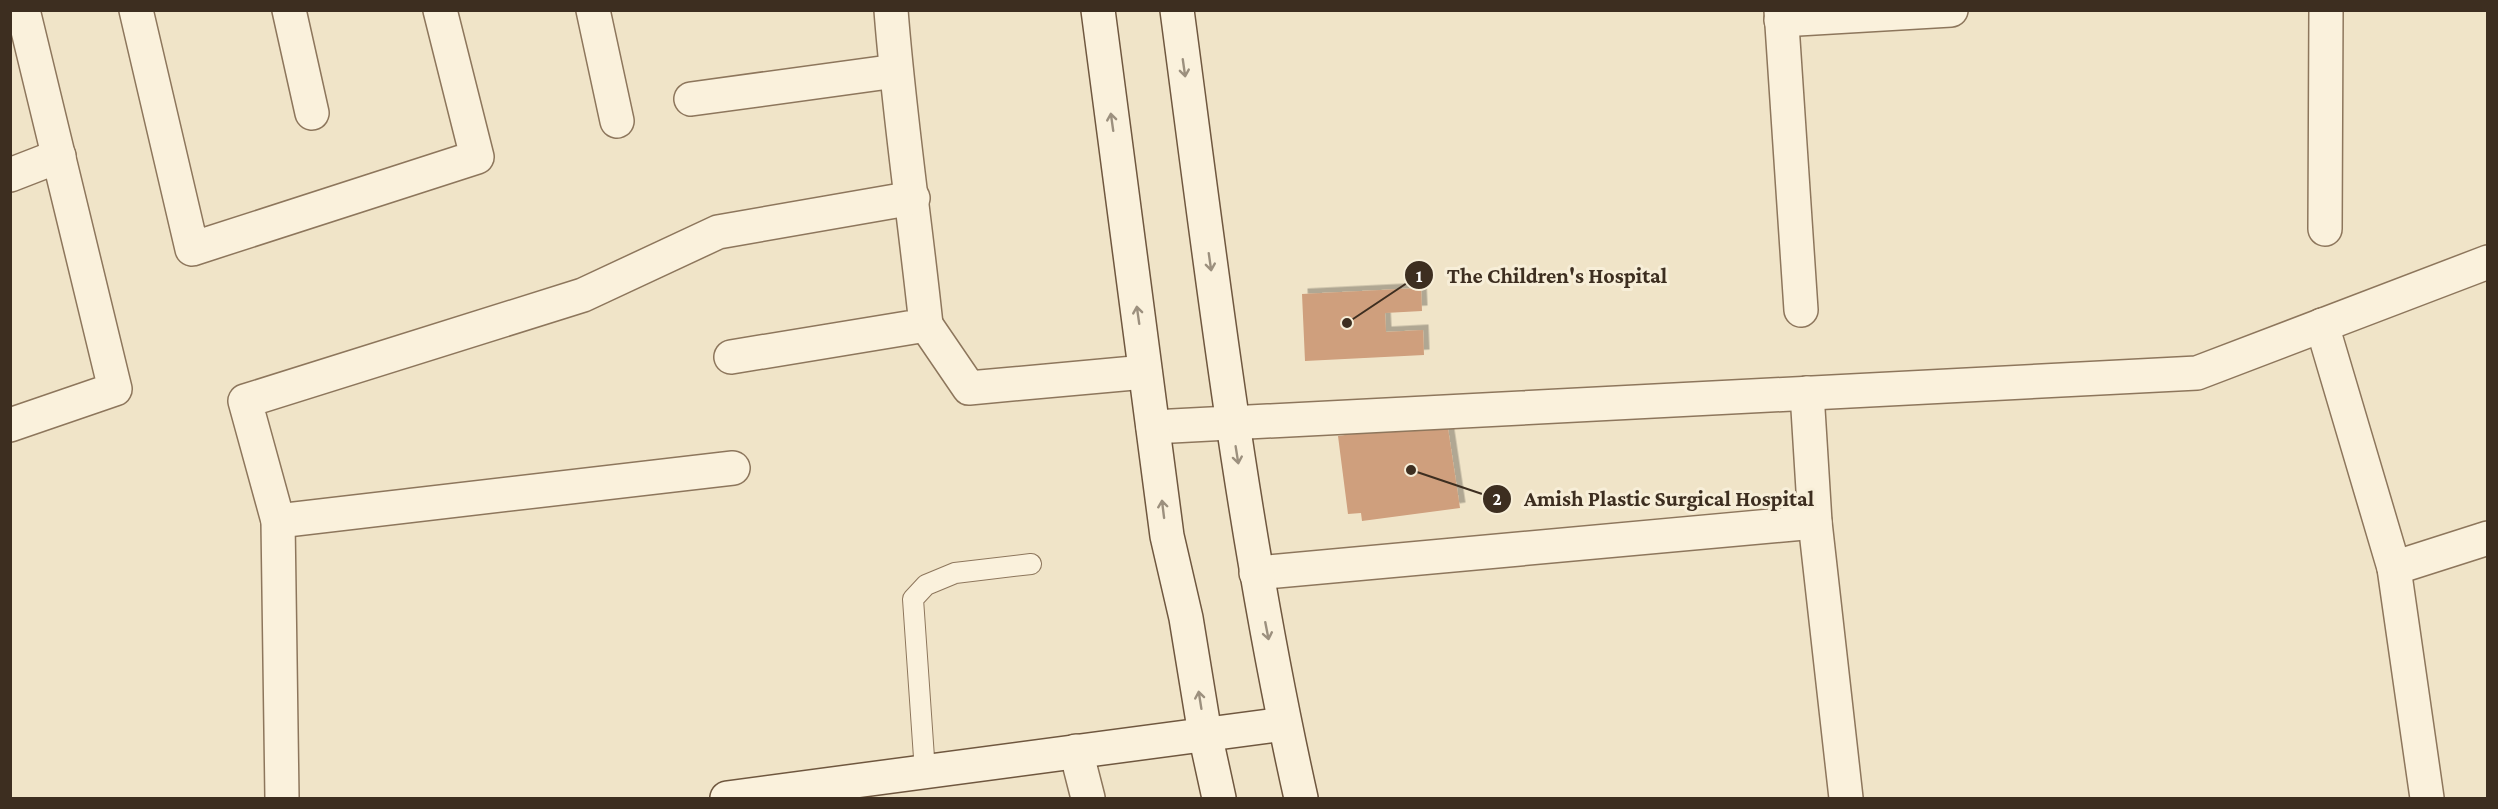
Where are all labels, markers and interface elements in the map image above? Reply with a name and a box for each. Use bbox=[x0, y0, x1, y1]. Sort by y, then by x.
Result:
one-way arrow bbox=[1179, 58, 1190, 78]
one-way arrow bbox=[1107, 112, 1118, 132]
one-way arrow bbox=[1205, 251, 1216, 271]
callout: The Children's Hospital bbox=[1404, 255, 1679, 295]
text: The Children's Hospital bbox=[1447, 263, 1668, 288]
text: 1 bbox=[1416, 266, 1423, 286]
one-way arrow bbox=[1132, 306, 1143, 326]
one-way arrow bbox=[1232, 445, 1243, 464]
callout: Amish Plastic Surgical Hospital bbox=[1482, 479, 1826, 519]
text: Amish Plastic Surgical Hospital bbox=[1523, 486, 1815, 511]
text: 2 bbox=[1492, 489, 1502, 509]
one-way arrow bbox=[1157, 499, 1168, 519]
one-way arrow bbox=[1262, 620, 1273, 640]
one-way arrow bbox=[1194, 691, 1205, 710]

